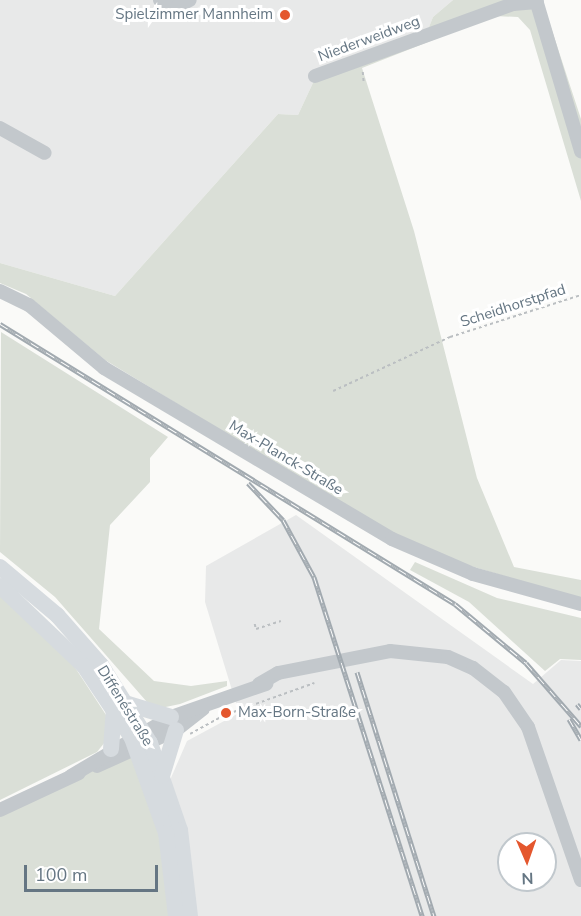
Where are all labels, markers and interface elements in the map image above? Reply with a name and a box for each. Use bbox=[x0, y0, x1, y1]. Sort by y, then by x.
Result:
place label: Spielzimmer Mannheim bbox=[115, 6, 273, 24]
marker: Spielzimmer Mannheim bbox=[278, 8, 292, 22]
street label: Niederweidweg bbox=[316, 12, 422, 66]
street label: Scheidhorstpfad bbox=[458, 280, 568, 332]
street label: Max-Planck-Straße bbox=[226, 417, 346, 499]
street label: Diffenéstraße bbox=[93, 662, 157, 750]
place label: Max-Born-Straße bbox=[238, 704, 356, 722]
marker: Max-Born-Straße bbox=[219, 706, 233, 720]
north arrow bbox=[497, 832, 557, 892]
scale bar bbox=[27, 853, 160, 891]
text: 100 m bbox=[35, 863, 87, 887]
text: N bbox=[521, 867, 534, 889]

